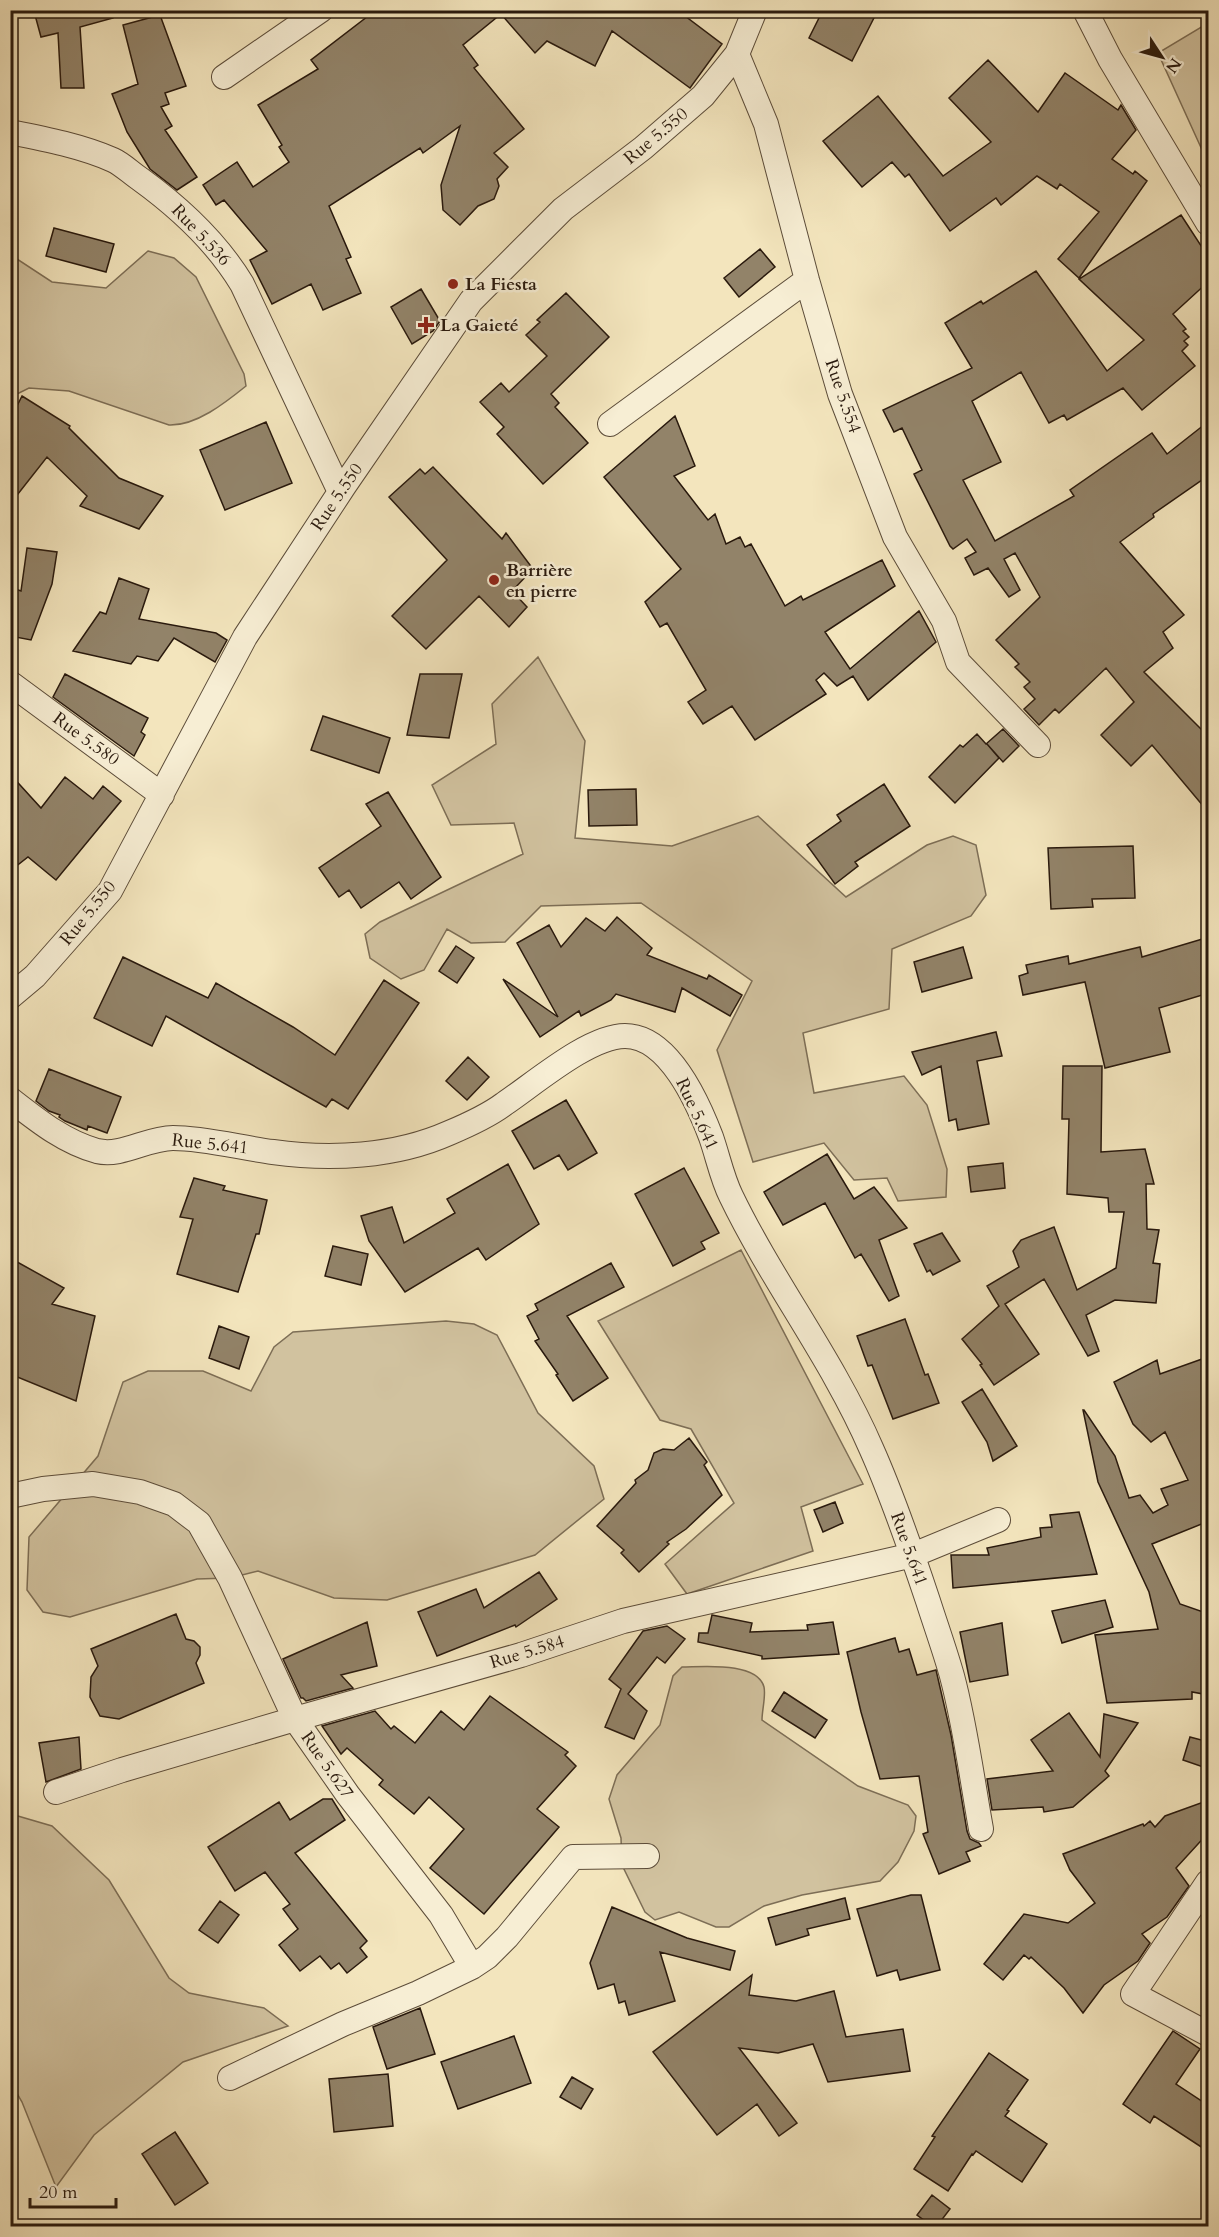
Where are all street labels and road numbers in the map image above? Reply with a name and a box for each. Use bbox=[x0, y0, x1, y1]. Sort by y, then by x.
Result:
street label: Rue 5.550 bbox=[619, 102, 693, 170]
street label: Rue 5.536 bbox=[166, 198, 236, 272]
street label: Rue 5.554 bbox=[819, 356, 867, 436]
street label: Rue 5.550 bbox=[305, 458, 369, 536]
street label: Rue 5.580 bbox=[48, 706, 124, 772]
street label: Rue 5.550 bbox=[54, 875, 122, 951]
street label: Rue 5.641 bbox=[669, 1074, 725, 1154]
street label: Rue 5.641 bbox=[170, 1128, 250, 1160]
street label: Rue 5.641 bbox=[884, 1509, 934, 1589]
street label: Rue 5.584 bbox=[487, 1629, 567, 1675]
street label: Rue 5.627 bbox=[295, 1726, 359, 1804]

